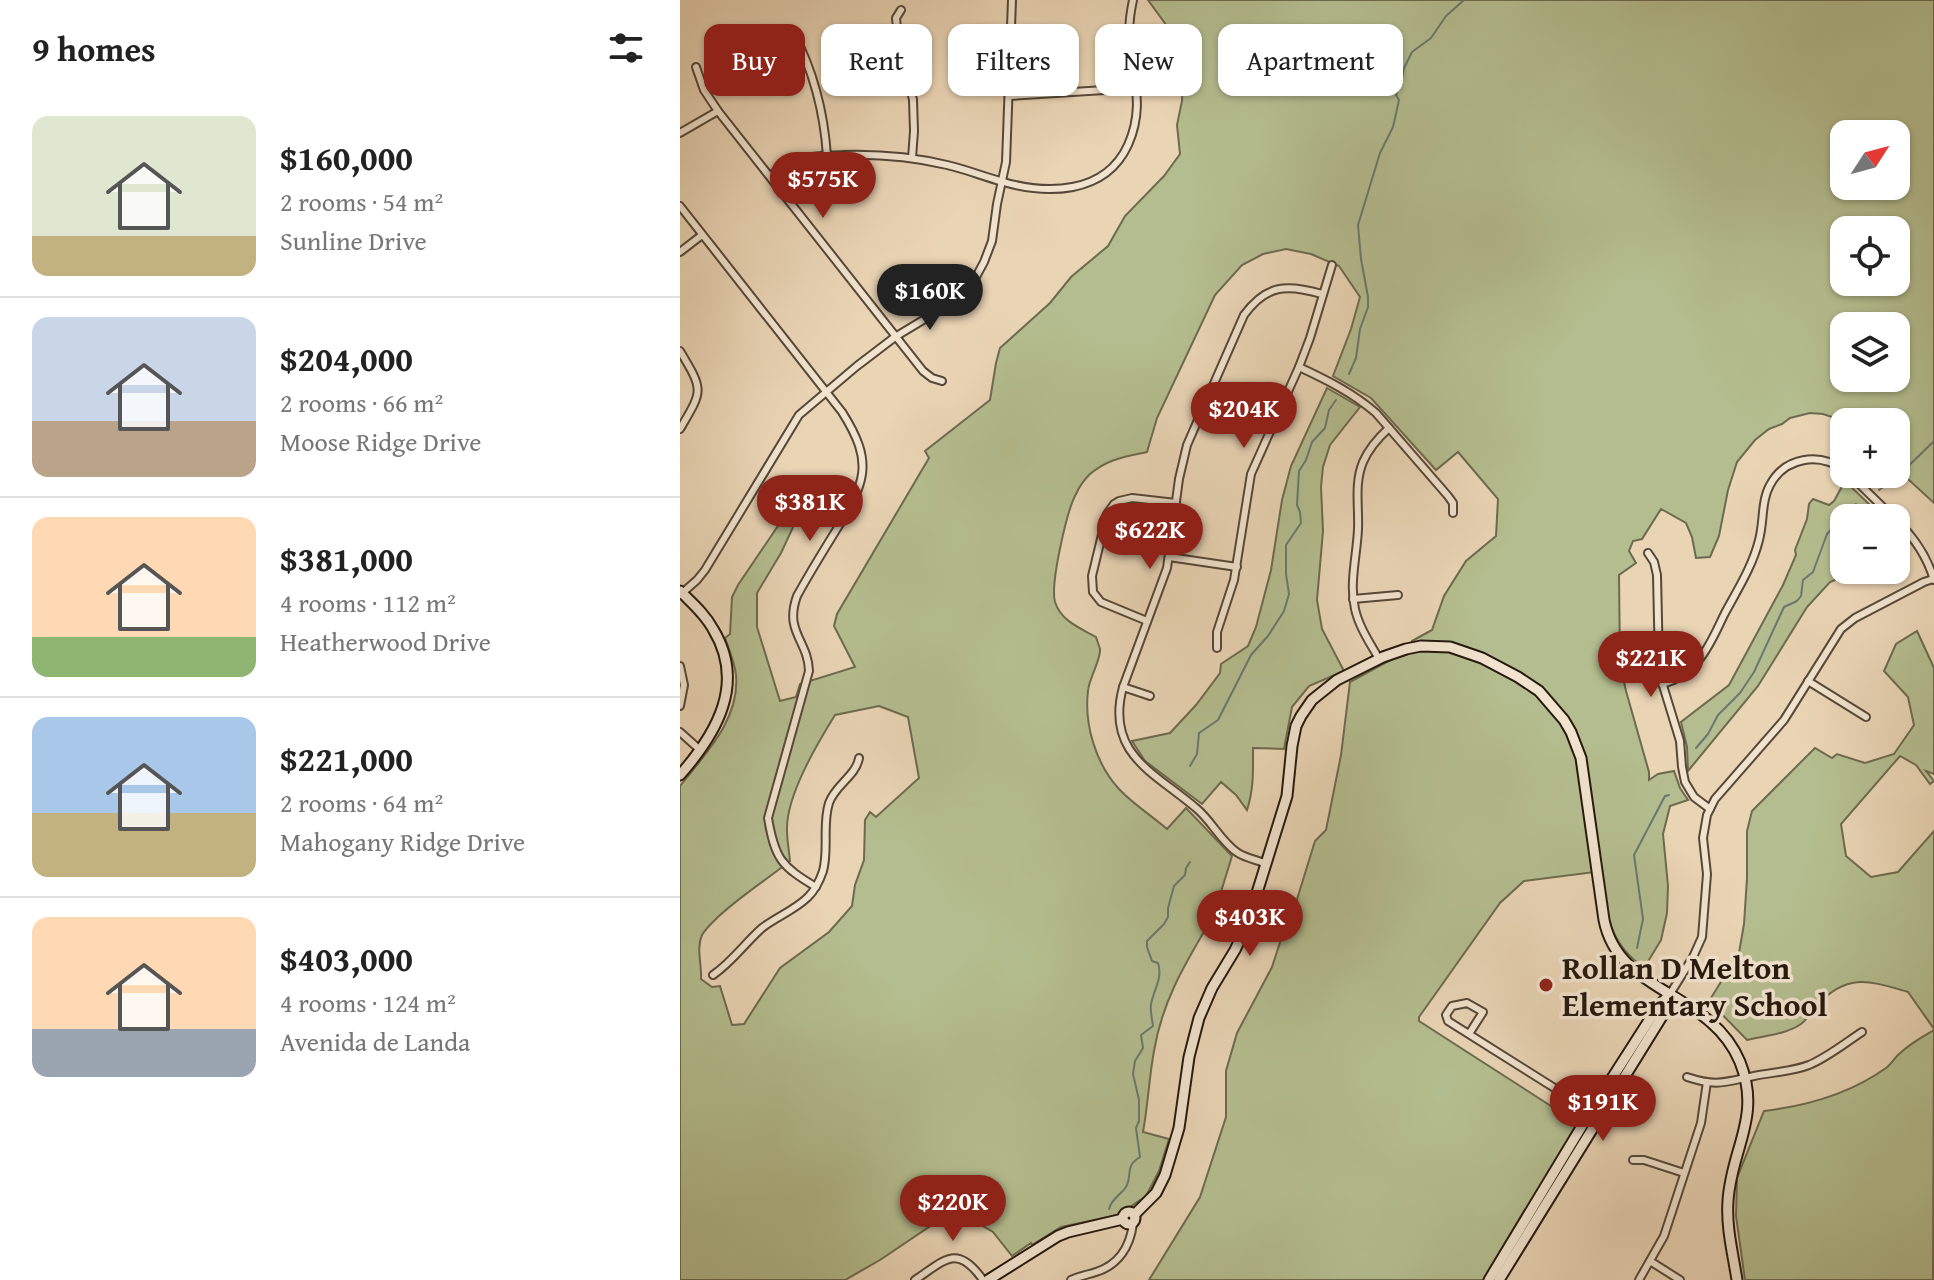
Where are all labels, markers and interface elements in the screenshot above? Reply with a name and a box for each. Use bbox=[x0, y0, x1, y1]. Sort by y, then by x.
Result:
text: 9 homes bbox=[32, 24, 156, 73]
chip: Buy bbox=[704, 24, 805, 96]
chip: Rent bbox=[821, 24, 932, 96]
chip: Filters bbox=[948, 24, 1079, 96]
chip: New bbox=[1095, 24, 1202, 96]
chip: Apartment bbox=[1218, 24, 1403, 96]
icon: filters bbox=[604, 26, 648, 70]
north arrow bbox=[1830, 120, 1910, 200]
map controls bbox=[1830, 120, 1910, 584]
text: $160,000 bbox=[280, 133, 413, 182]
icon: home bbox=[96, 148, 192, 244]
pin: $575K bbox=[767, 152, 879, 220]
text: $575K bbox=[788, 158, 858, 197]
text: 2 rooms · 54 m² bbox=[280, 182, 443, 221]
button: locate bbox=[1830, 216, 1910, 296]
text: Sunline Drive bbox=[280, 221, 427, 260]
pin: $160K bbox=[874, 264, 986, 332]
text: $160K bbox=[895, 270, 965, 309]
button: layers bbox=[1830, 312, 1910, 392]
text: $204,000 bbox=[280, 334, 413, 383]
icon: home bbox=[96, 349, 192, 445]
pin: $204K bbox=[1188, 382, 1300, 450]
text: 2 rooms · 66 m² bbox=[280, 383, 443, 422]
text: $204K bbox=[1209, 388, 1279, 427]
button: + bbox=[1830, 408, 1910, 488]
text: Moose Ridge Drive bbox=[280, 422, 481, 461]
pin: $381K bbox=[754, 475, 866, 543]
text: $381K bbox=[775, 481, 845, 520]
pin: $622K bbox=[1094, 503, 1206, 571]
button: − bbox=[1830, 504, 1910, 584]
text: $622K bbox=[1115, 509, 1185, 548]
text: $381,000 bbox=[280, 534, 413, 583]
icon: home bbox=[96, 549, 192, 645]
text: 4 rooms · 112 m² bbox=[280, 583, 456, 622]
text: Heatherwood Drive bbox=[280, 622, 491, 661]
pin: $221K bbox=[1595, 631, 1707, 699]
text: $221K bbox=[1616, 637, 1686, 676]
text: $221,000 bbox=[280, 734, 413, 783]
icon: home bbox=[96, 749, 192, 845]
text: 2 rooms · 64 m² bbox=[280, 783, 443, 822]
text: Mahogany Ridge Drive bbox=[280, 822, 525, 861]
pin: $403K bbox=[1194, 890, 1306, 958]
text: $403K bbox=[1215, 896, 1285, 935]
text: $403,000 bbox=[280, 934, 413, 983]
place label: Rollan D Melton Elementary School bbox=[1562, 944, 1828, 1028]
icon: home bbox=[96, 949, 192, 1045]
marker: Rollan D Melton Elementary School bbox=[1537, 976, 1555, 994]
text: 4 rooms · 124 m² bbox=[280, 983, 456, 1022]
text: Avenida de Landa bbox=[280, 1022, 470, 1061]
pin: $191K bbox=[1547, 1075, 1659, 1143]
text: $191K bbox=[1568, 1081, 1638, 1120]
pin: $220K bbox=[897, 1175, 1009, 1243]
text: $220K bbox=[918, 1181, 988, 1220]

